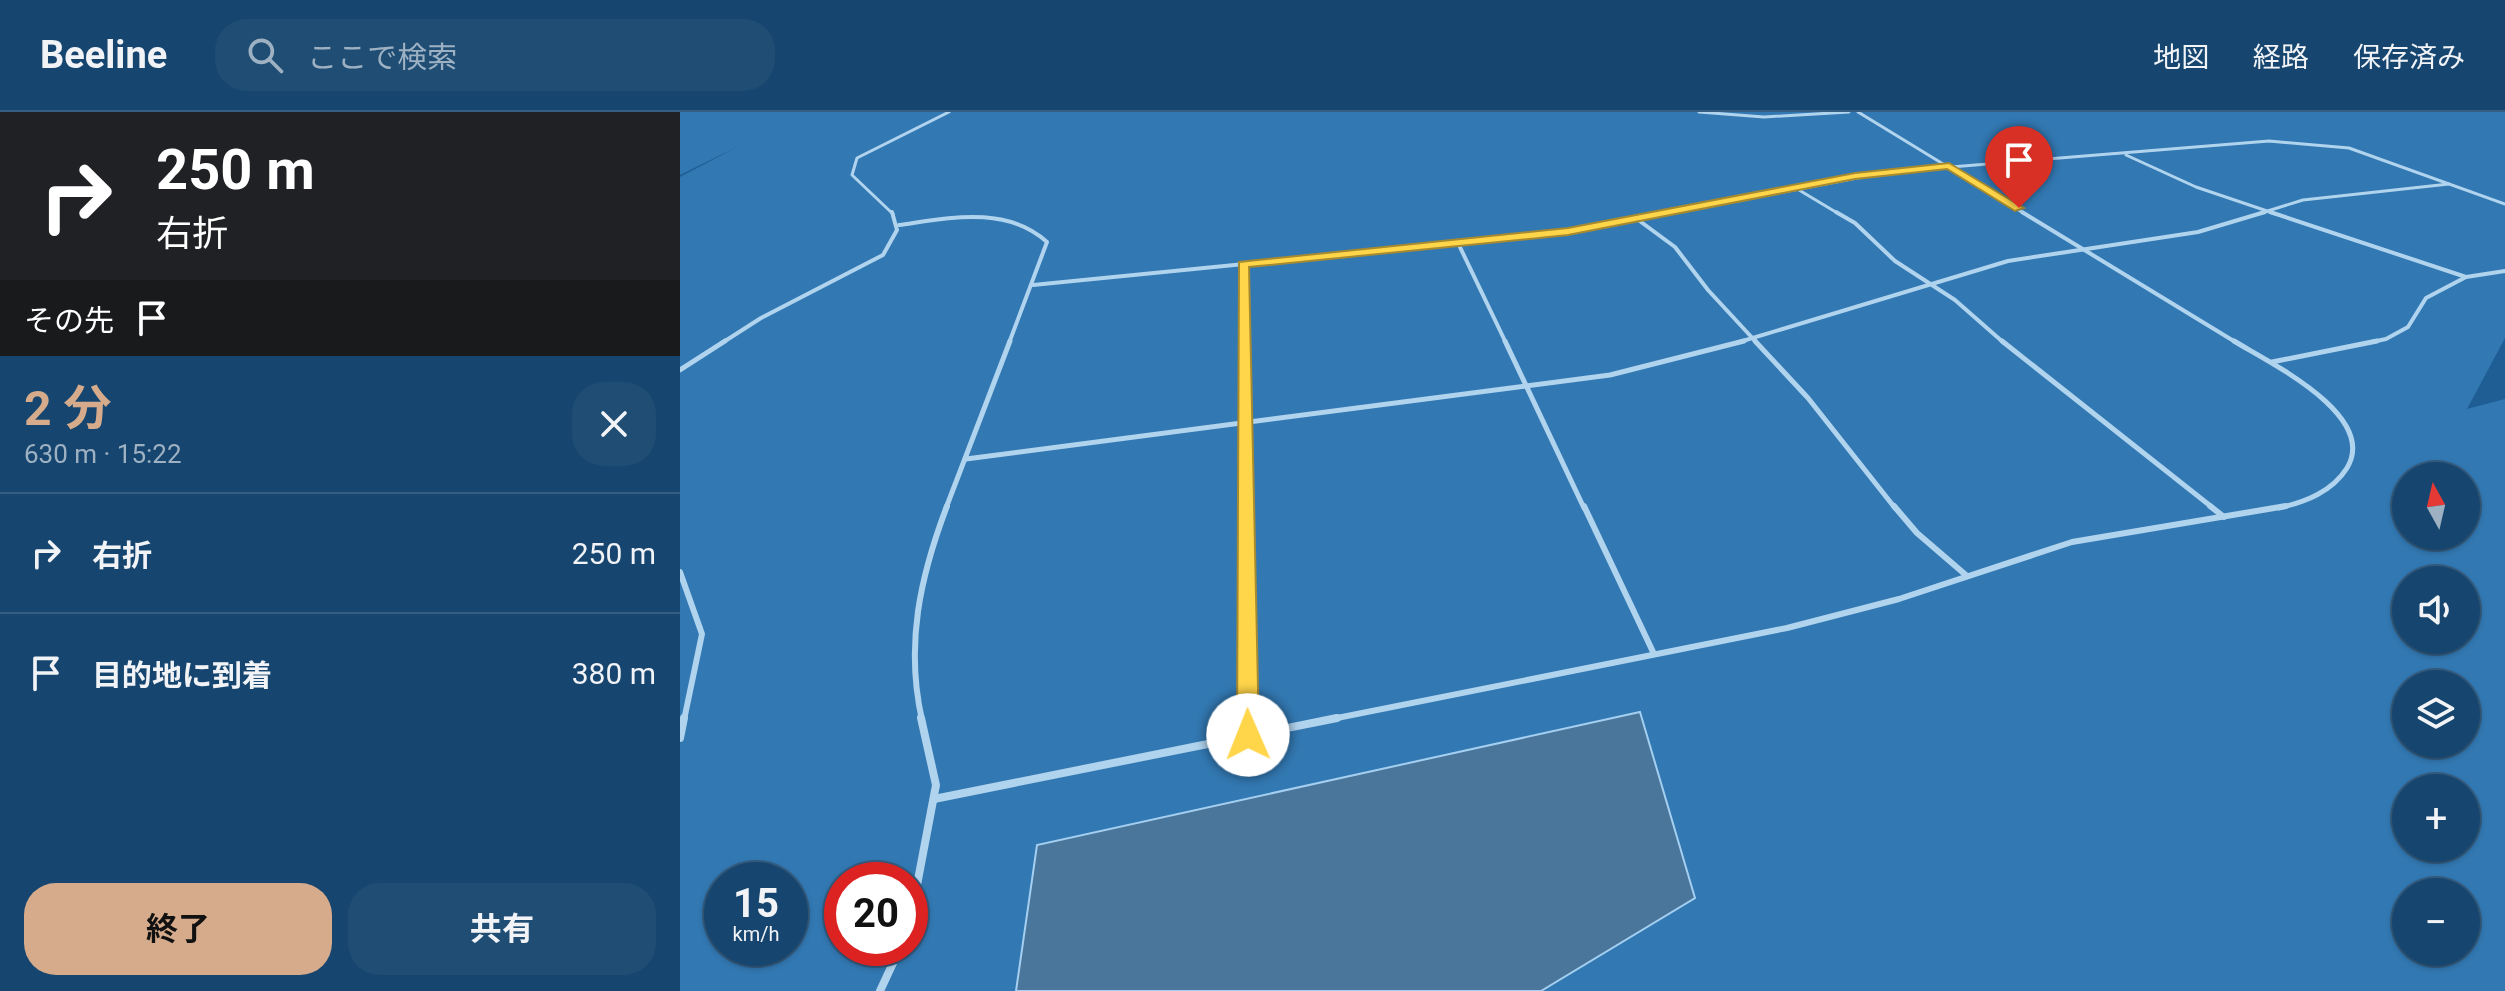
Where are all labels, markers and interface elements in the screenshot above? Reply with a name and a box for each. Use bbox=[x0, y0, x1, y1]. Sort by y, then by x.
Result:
search box bbox=[215, 19, 775, 91]
text: Beeline bbox=[40, 33, 167, 77]
icon: search bbox=[243, 33, 287, 77]
text: ここで検索 bbox=[307, 40, 457, 75]
text: 地図 bbox=[2153, 41, 2209, 74]
text: 経路 bbox=[2253, 41, 2309, 74]
text: 保存済み bbox=[2353, 41, 2465, 74]
pin bbox=[1985, 126, 2053, 208]
text: 250 m bbox=[156, 137, 315, 203]
icon: arrive bbox=[1997, 138, 2041, 182]
icon: right bbox=[24, 144, 128, 248]
text: 右折 bbox=[156, 213, 228, 255]
icon: arrive bbox=[130, 296, 174, 340]
text: その先 bbox=[24, 303, 114, 338]
text: 2 分 bbox=[24, 380, 111, 437]
button: close bbox=[572, 382, 656, 466]
text: 630 m · 15:22 bbox=[24, 439, 182, 469]
north arrow bbox=[2392, 462, 2480, 550]
map controls bbox=[2392, 462, 2480, 966]
icon: right bbox=[24, 531, 68, 575]
text: 250 m bbox=[572, 536, 656, 571]
text: 右折 bbox=[92, 538, 152, 573]
button: sound bbox=[2392, 566, 2480, 654]
icon: arrive bbox=[24, 651, 68, 695]
text: 380 m bbox=[572, 656, 656, 691]
text: 目的地に到着 bbox=[92, 658, 272, 693]
button: layers bbox=[2392, 670, 2480, 758]
position arrow bbox=[1206, 693, 1290, 777]
button: + bbox=[2392, 774, 2480, 862]
speed limit sign: 20 bbox=[824, 862, 928, 966]
button: − bbox=[2392, 878, 2480, 966]
text: 15 bbox=[733, 880, 779, 927]
button: 終了 bbox=[24, 883, 332, 975]
button: 共有 bbox=[348, 883, 656, 975]
text: km/h bbox=[733, 922, 779, 946]

